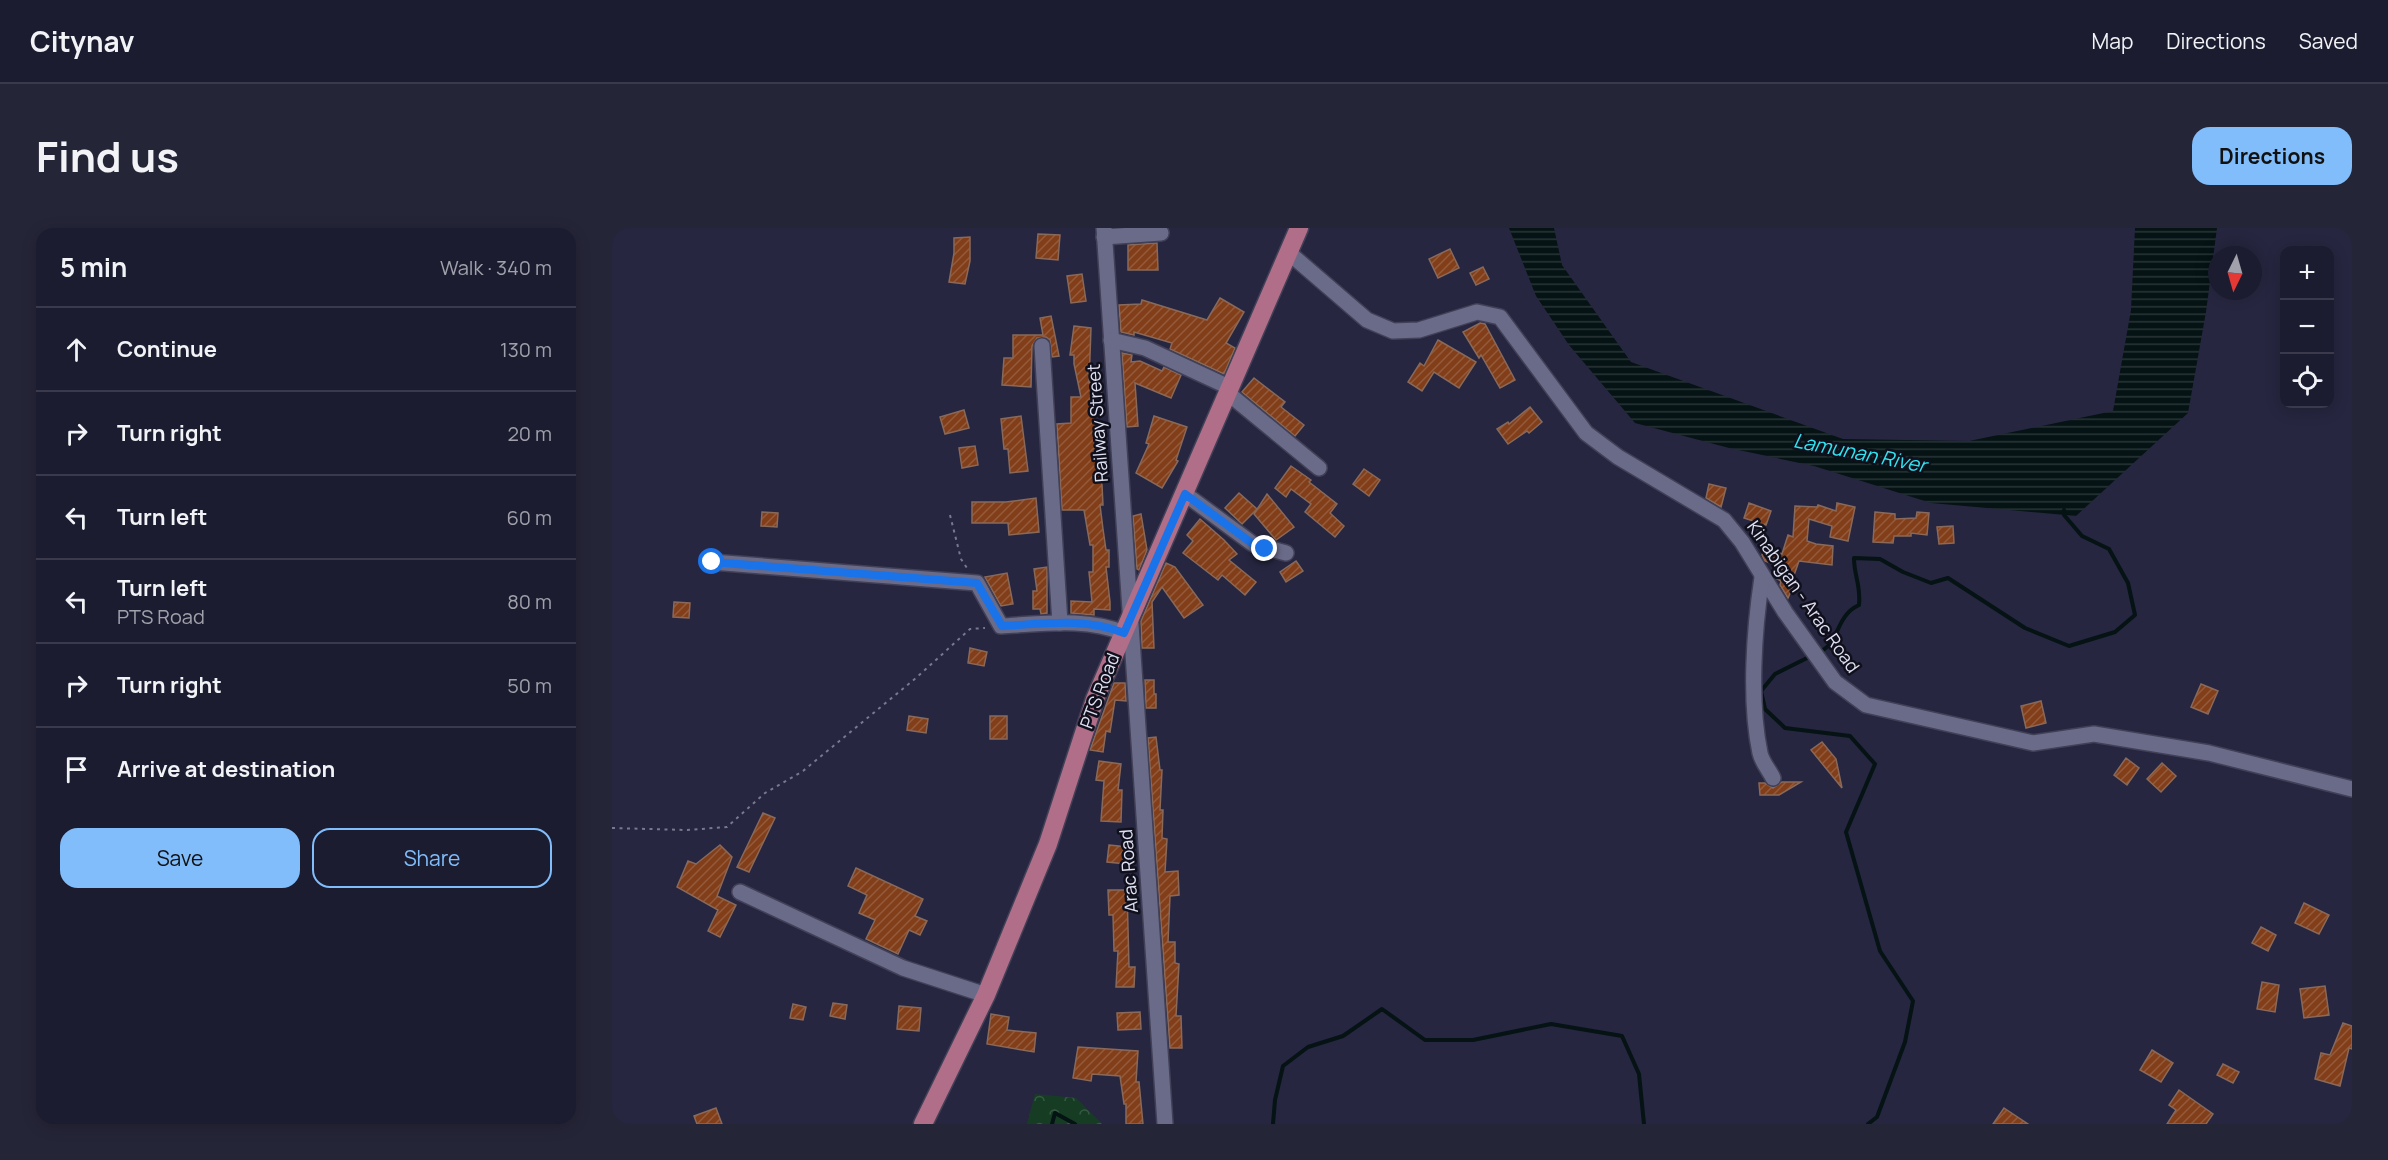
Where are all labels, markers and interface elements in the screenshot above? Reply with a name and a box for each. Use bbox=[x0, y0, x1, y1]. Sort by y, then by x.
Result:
text: Citynav bbox=[30, 22, 134, 60]
text: Map bbox=[2092, 27, 2133, 55]
text: Directions bbox=[2166, 27, 2266, 55]
text: Saved bbox=[2299, 27, 2358, 55]
text: Find us bbox=[36, 127, 179, 185]
button: Directions bbox=[2192, 127, 2352, 185]
north arrow bbox=[2208, 246, 2262, 300]
map controls bbox=[2280, 246, 2334, 408]
button: + bbox=[2280, 246, 2334, 300]
text: 5 min bbox=[60, 249, 127, 285]
text: Walk · 340 m bbox=[440, 254, 552, 281]
button: − bbox=[2280, 300, 2334, 354]
icon: ahead bbox=[60, 333, 93, 366]
text: Continue bbox=[117, 334, 217, 364]
text: 130 m bbox=[500, 336, 552, 363]
button: locate bbox=[2280, 354, 2334, 408]
street label: Railway Street bbox=[1081, 363, 1113, 483]
icon: right bbox=[60, 417, 93, 450]
text: Turn right bbox=[117, 418, 222, 448]
text: 20 m bbox=[507, 420, 552, 447]
water label: Lamunan River bbox=[1791, 426, 1932, 479]
icon: left bbox=[60, 501, 93, 534]
text: Turn left bbox=[117, 502, 207, 532]
text: 60 m bbox=[506, 504, 552, 531]
street label: Kinabigan - Arac Road bbox=[1742, 516, 1865, 677]
route end bbox=[1251, 535, 1277, 561]
route start bbox=[698, 548, 724, 574]
text: Turn left bbox=[117, 573, 207, 603]
icon: left bbox=[60, 585, 93, 618]
text: 80 m bbox=[507, 588, 552, 615]
text: PTS Road bbox=[117, 603, 205, 630]
street label: PTS Road bbox=[1074, 649, 1124, 732]
icon: right bbox=[60, 669, 93, 702]
text: Turn right bbox=[117, 670, 222, 700]
text: 50 m bbox=[507, 672, 552, 699]
icon: arrive bbox=[60, 753, 93, 786]
text: Arrive at destination bbox=[117, 754, 335, 784]
button: Save bbox=[60, 828, 300, 888]
button: Share bbox=[312, 828, 552, 888]
street label: Arac Road bbox=[1113, 828, 1143, 914]

